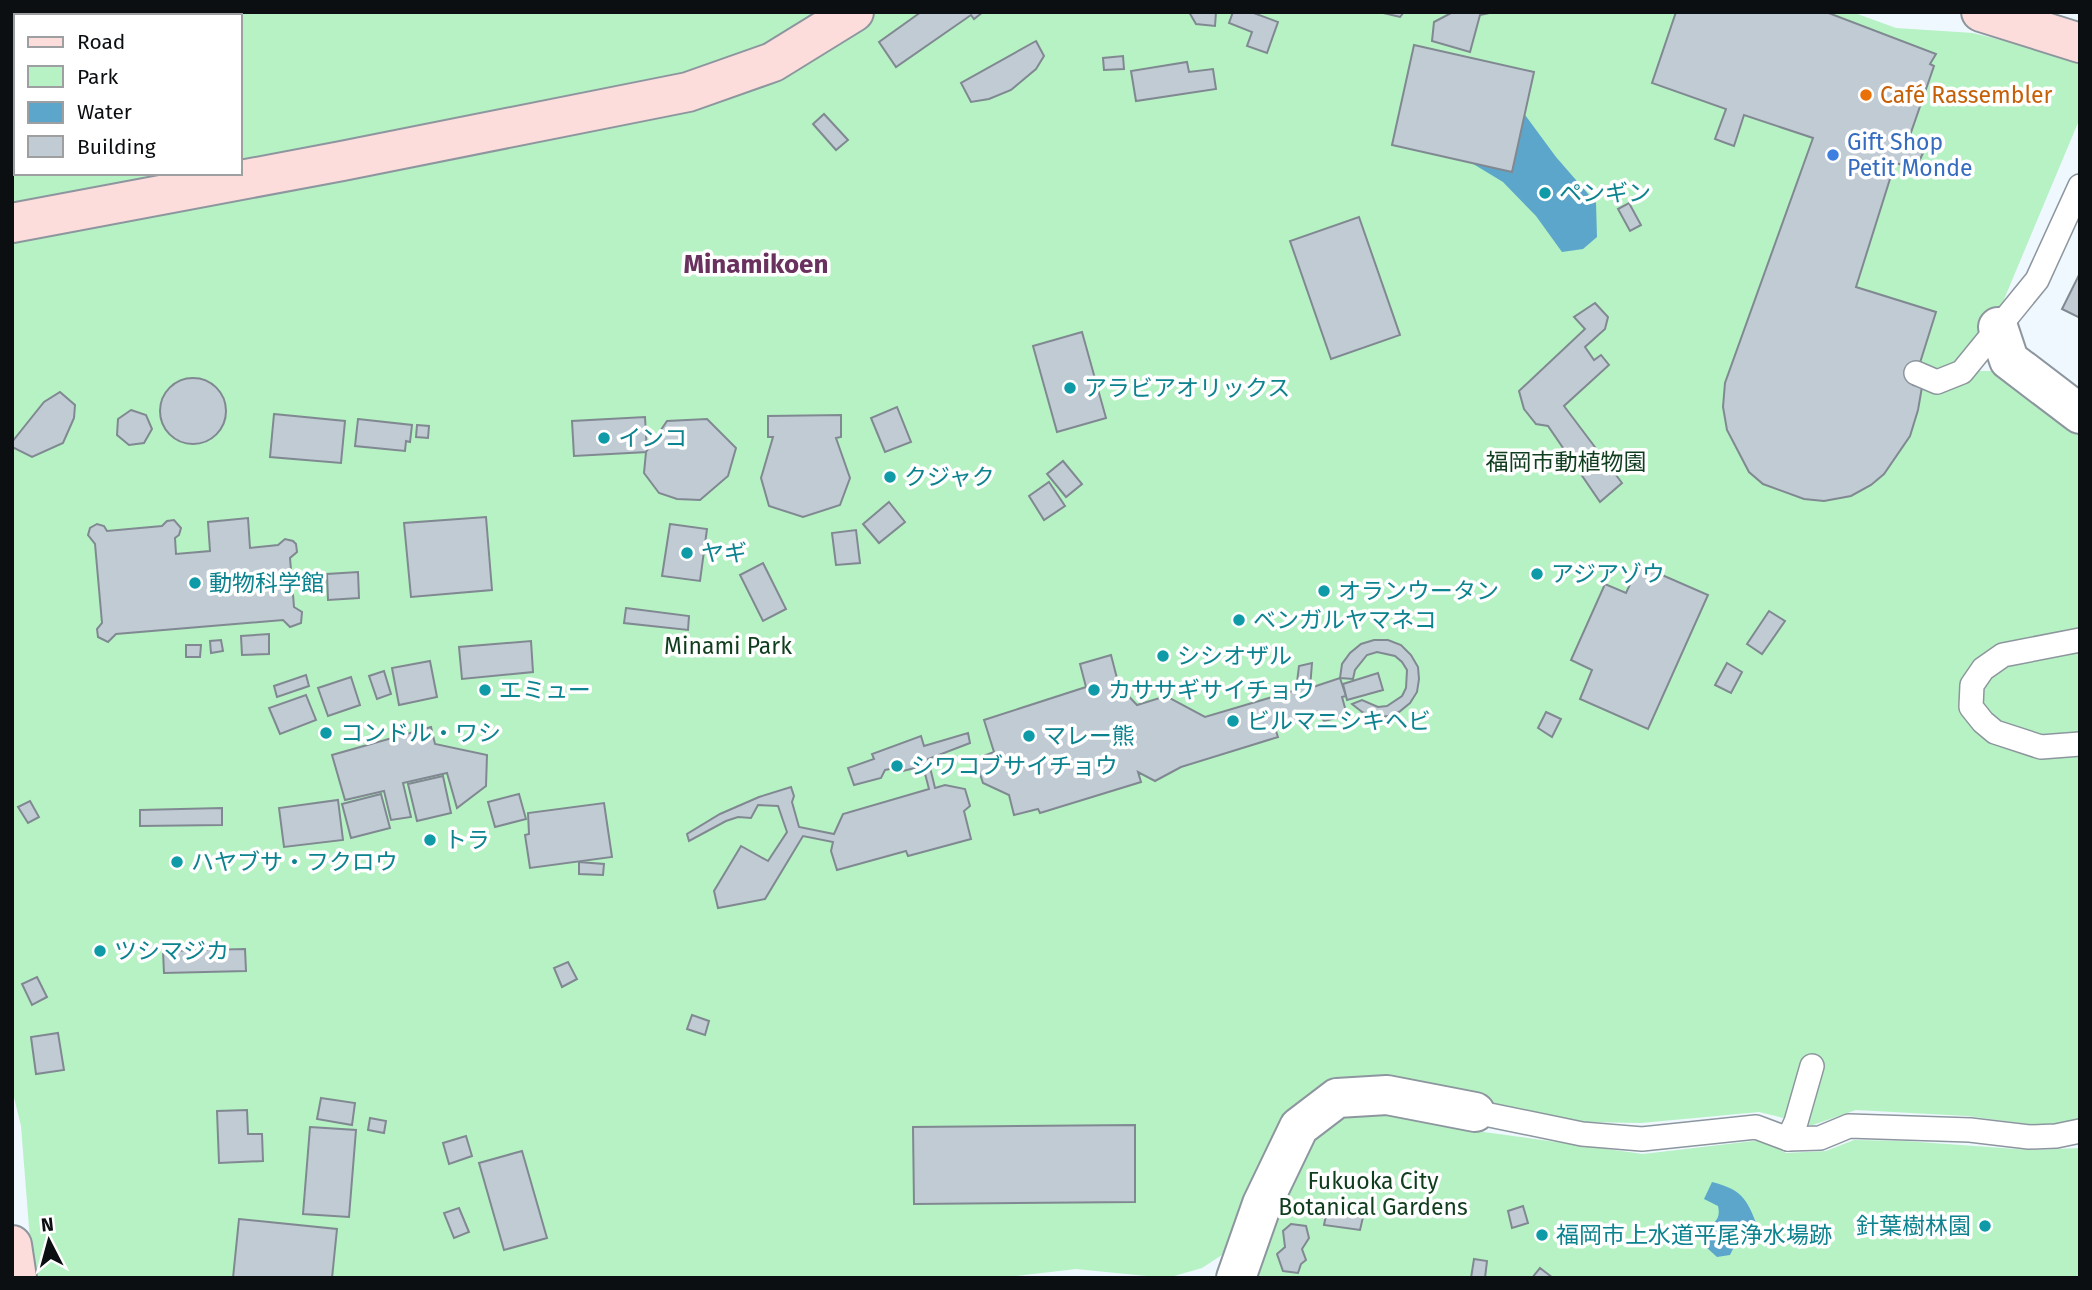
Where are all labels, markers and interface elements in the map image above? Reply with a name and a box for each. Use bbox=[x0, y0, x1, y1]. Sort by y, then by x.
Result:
legend bbox=[14, 14, 242, 175]
text: Road bbox=[77, 29, 125, 55]
text: Park bbox=[77, 64, 119, 90]
place label: Café Rassembler bbox=[1880, 81, 2053, 109]
marker: Café Rassembler bbox=[1858, 87, 1874, 103]
text: Water bbox=[77, 99, 132, 125]
place label: Gift Shop Petit Monde bbox=[1847, 128, 1973, 182]
text: Building bbox=[77, 134, 156, 160]
marker: Gift Shop Petit Monde bbox=[1825, 147, 1841, 163]
place label: ペンギン bbox=[1559, 179, 1651, 207]
marker: ペンギン bbox=[1537, 185, 1553, 201]
district label: Minamikoen bbox=[684, 249, 828, 280]
place label: アラビアオリックス bbox=[1084, 374, 1290, 402]
marker: アラビアオリックス bbox=[1062, 380, 1078, 396]
place label: インコ bbox=[618, 424, 687, 452]
marker: インコ bbox=[596, 430, 612, 446]
park label: 福岡市動植物園 bbox=[1486, 448, 1647, 476]
place label: クジャク bbox=[904, 463, 995, 491]
marker: クジャク bbox=[882, 469, 898, 485]
place label: ヤギ bbox=[701, 539, 747, 567]
marker: ヤギ bbox=[679, 545, 695, 561]
place label: アジアゾウ bbox=[1551, 560, 1665, 588]
marker: アジアゾウ bbox=[1529, 566, 1545, 582]
place label: 動物科学館 bbox=[209, 569, 324, 597]
marker: 動物科学館 bbox=[187, 575, 203, 591]
place label: オランウータン bbox=[1338, 577, 1499, 605]
marker: オランウータン bbox=[1316, 583, 1332, 599]
place label: ベンガルヤマネコ bbox=[1253, 606, 1437, 634]
marker: ベンガルヤマネコ bbox=[1231, 612, 1247, 628]
park label: Minami Park bbox=[664, 632, 792, 660]
place label: シシオザル bbox=[1177, 642, 1292, 670]
marker: シシオザル bbox=[1155, 648, 1171, 664]
place label: エミュー bbox=[499, 676, 591, 704]
place label: カササギサイチョウ bbox=[1108, 676, 1315, 704]
marker: エミュー bbox=[477, 682, 493, 698]
marker: カササギサイチョウ bbox=[1086, 682, 1102, 698]
place label: ビルマニシキヘビ bbox=[1247, 707, 1431, 735]
marker: ビルマニシキヘビ bbox=[1225, 713, 1241, 729]
place label: コンドル・ワシ bbox=[340, 719, 501, 747]
place label: マレー熊 bbox=[1043, 722, 1135, 750]
marker: コンドル・ワシ bbox=[318, 725, 334, 741]
marker: マレー熊 bbox=[1021, 728, 1037, 744]
place label: シワコブサイチョウ bbox=[911, 752, 1118, 780]
marker: シワコブサイチョウ bbox=[889, 758, 905, 774]
place label: トラ bbox=[444, 826, 490, 854]
marker: トラ bbox=[422, 832, 438, 848]
place label: ハヤブサ・フクロウ bbox=[191, 848, 398, 876]
marker: ハヤブサ・フクロウ bbox=[169, 854, 185, 870]
place label: ツシマジカ bbox=[114, 937, 229, 965]
marker: ツシマジカ bbox=[92, 943, 108, 959]
park label: Fukuoka City Botanical Gardens bbox=[1278, 1167, 1468, 1221]
north arrow bbox=[14, 1206, 84, 1276]
text: N bbox=[40, 1212, 55, 1237]
place label: 針葉樹林園 bbox=[1856, 1212, 1971, 1240]
marker: 針葉樹林園 bbox=[1977, 1218, 1993, 1234]
place label: 福岡市上水道平尾浄水場跡 bbox=[1556, 1221, 1832, 1249]
marker: 福岡市上水道平尾浄水場跡 bbox=[1534, 1227, 1550, 1243]

